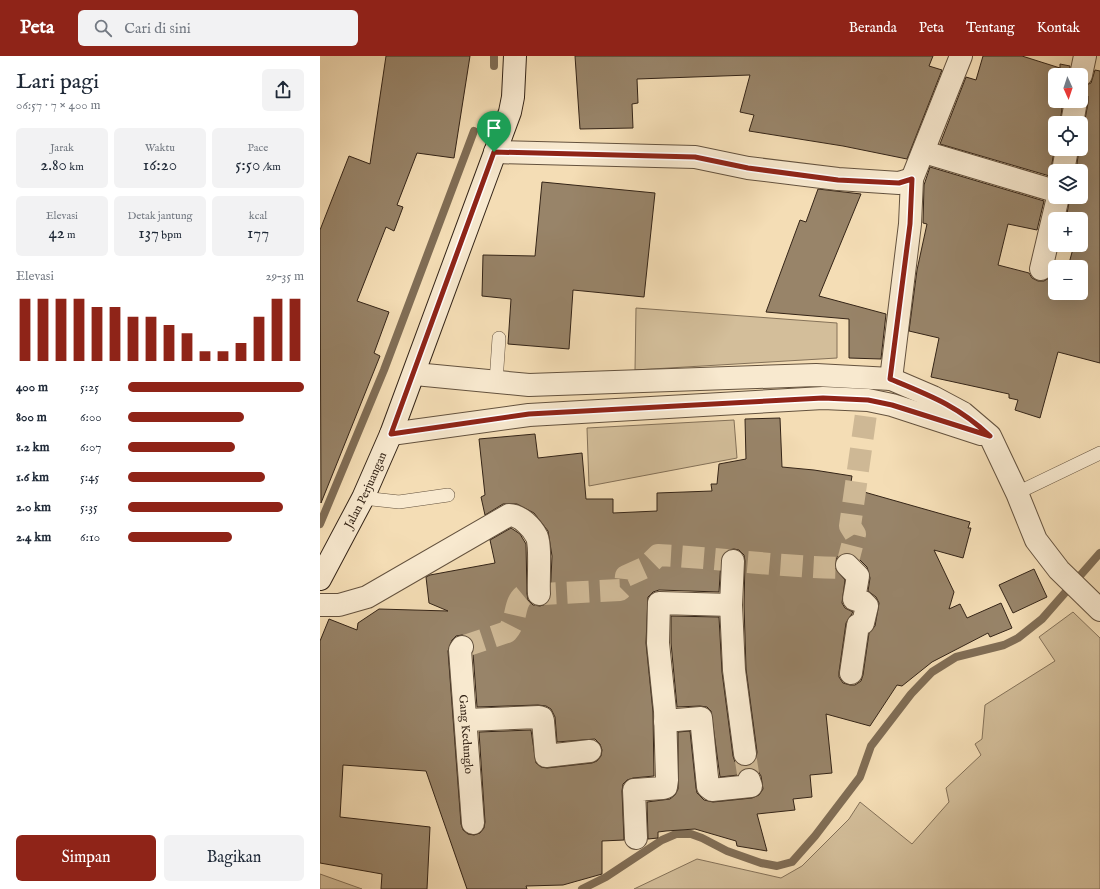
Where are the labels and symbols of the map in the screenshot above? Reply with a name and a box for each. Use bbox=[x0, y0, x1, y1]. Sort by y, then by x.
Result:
north arrow bbox=[1048, 68, 1088, 108]
pin bbox=[477, 111, 511, 152]
street label: Jalan Perjuangan bbox=[340, 449, 390, 533]
street label: Gang Kedunglo bbox=[455, 694, 476, 775]

